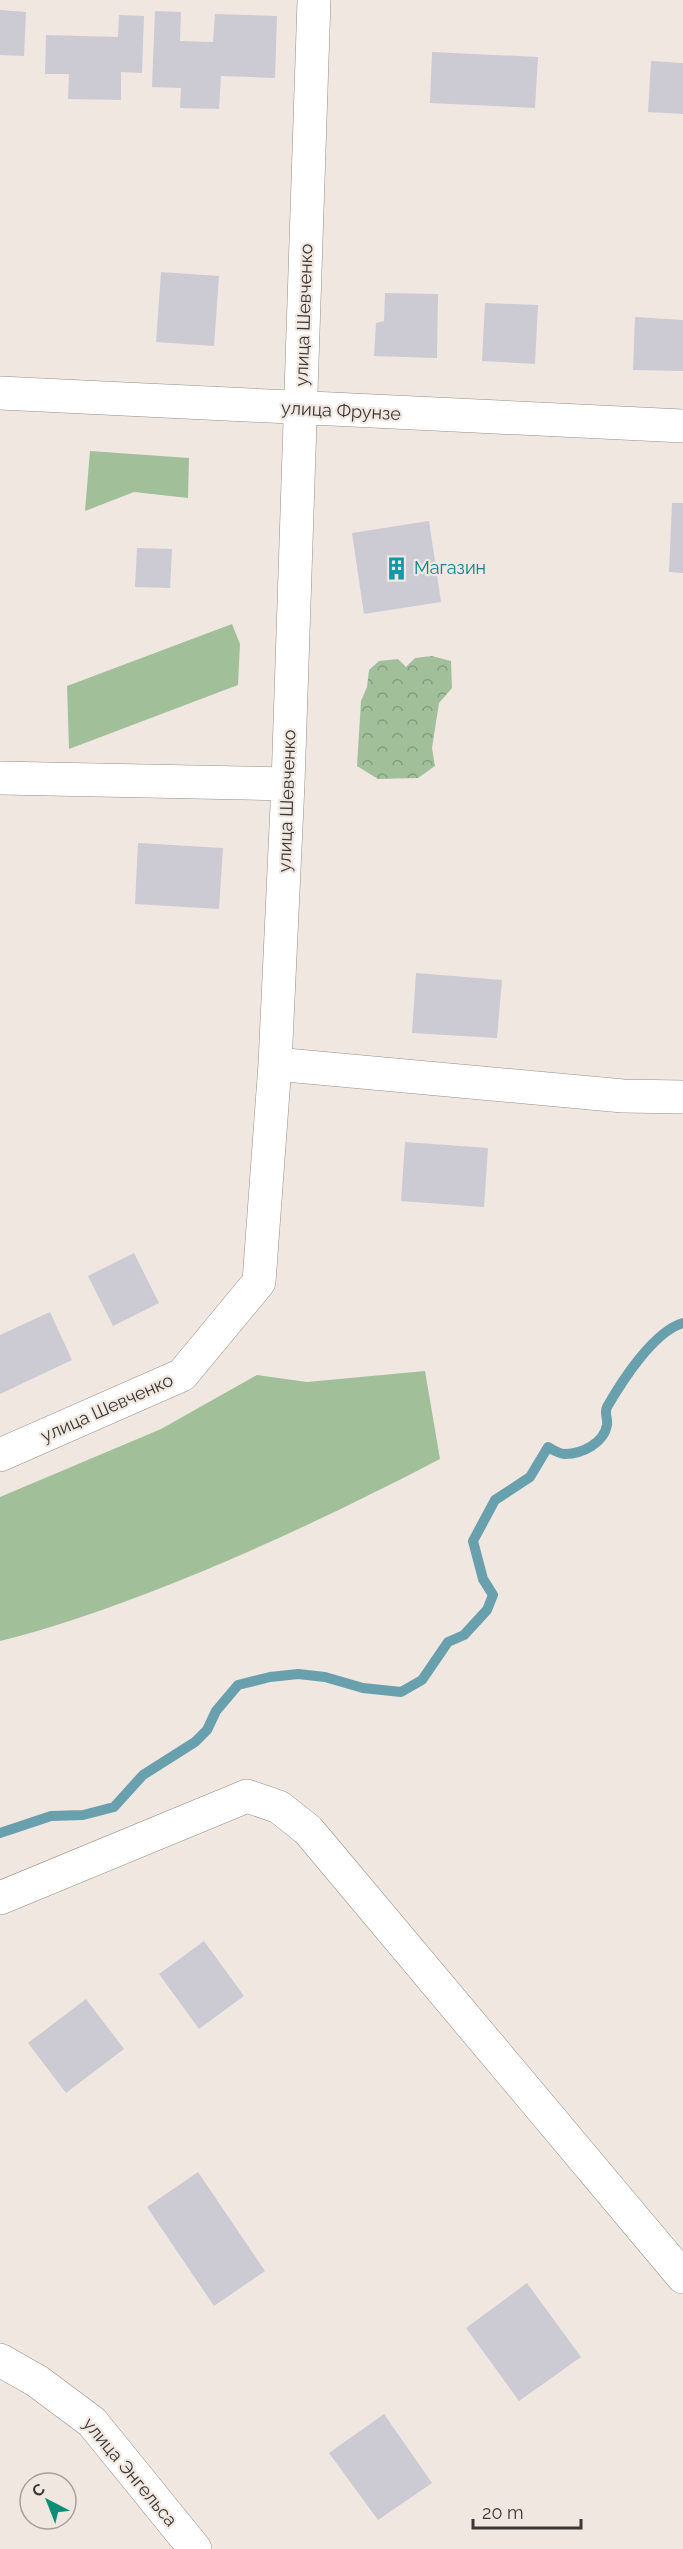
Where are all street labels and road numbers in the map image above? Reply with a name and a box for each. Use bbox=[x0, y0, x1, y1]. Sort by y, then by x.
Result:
street label: улица Шевченко bbox=[291, 243, 316, 387]
street label: улица Фрунзе bbox=[281, 397, 402, 424]
street label: улица Шевченко bbox=[274, 729, 299, 873]
street label: улица Шевченко bbox=[37, 1369, 177, 1446]
street label: улица Энгельса bbox=[79, 2413, 182, 2530]

